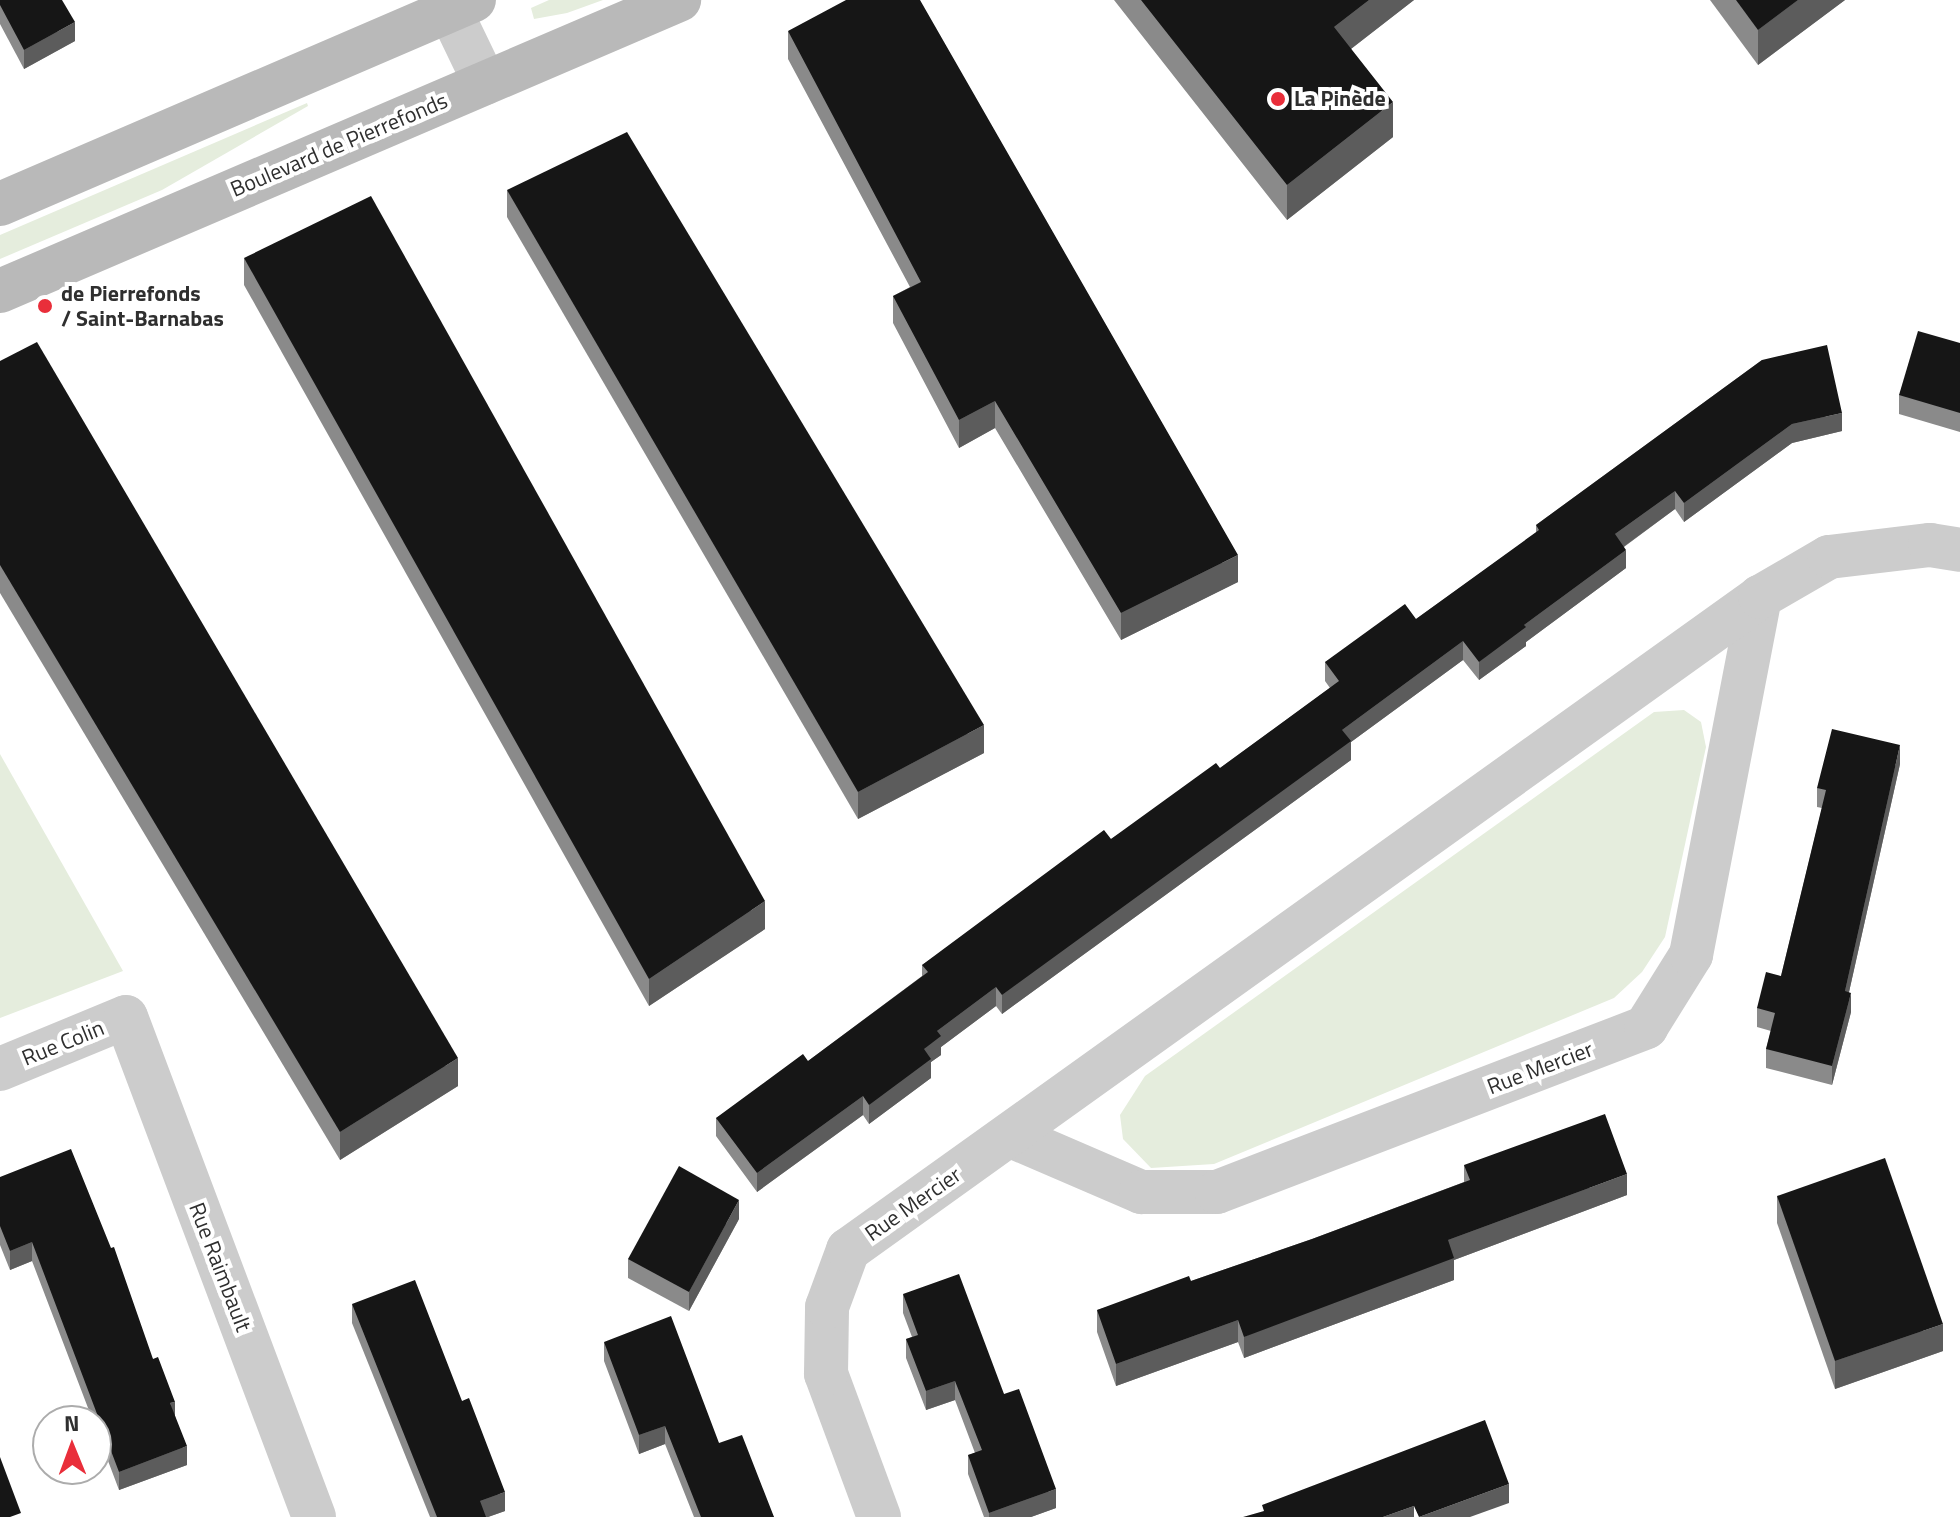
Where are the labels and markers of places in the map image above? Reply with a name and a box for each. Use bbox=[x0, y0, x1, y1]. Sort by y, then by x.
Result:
place label: La Pinède bbox=[1294, 86, 1386, 112]
marker: La Pinède bbox=[1269, 90, 1287, 108]
place label: de Pierrefonds / Saint-Barnabas bbox=[61, 280, 224, 332]
marker: de Pierrefonds / Saint-Barnabas bbox=[36, 297, 54, 315]

